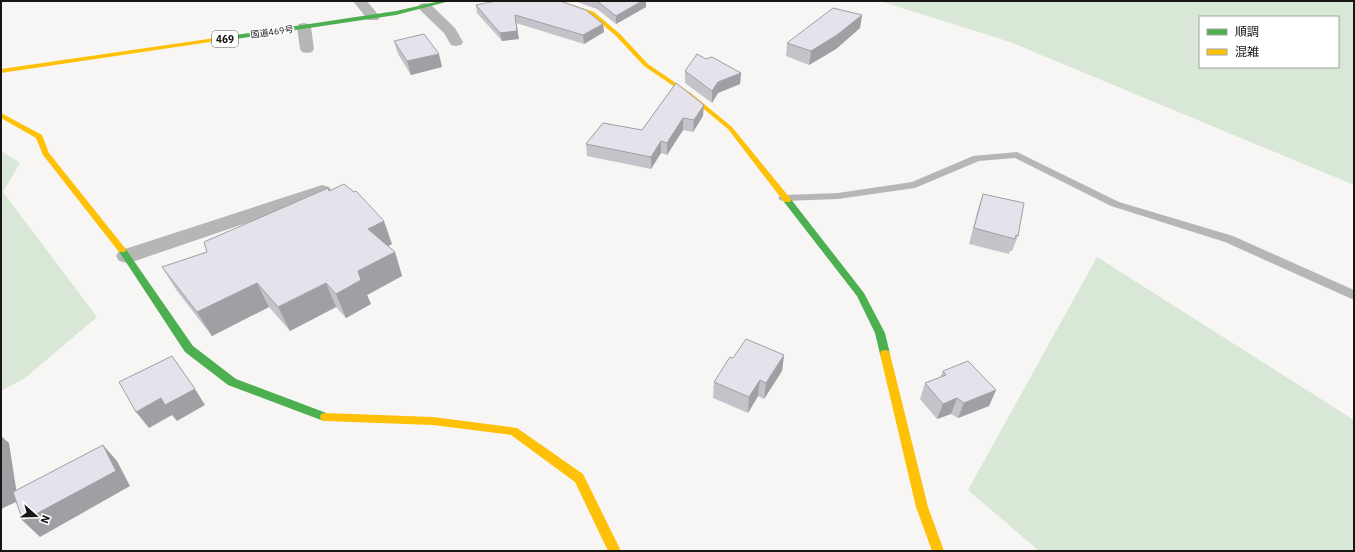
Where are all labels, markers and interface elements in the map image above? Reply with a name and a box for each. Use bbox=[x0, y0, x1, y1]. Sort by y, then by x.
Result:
legend bbox=[1199, 16, 1339, 68]
street label: 国道469号 bbox=[250, 23, 294, 40]
text: 順調 bbox=[1235, 24, 1259, 39]
road number: 469 bbox=[212, 31, 238, 47]
text: 混雑 bbox=[1235, 44, 1259, 59]
north arrow bbox=[16, 496, 56, 536]
text: N bbox=[37, 513, 53, 526]

